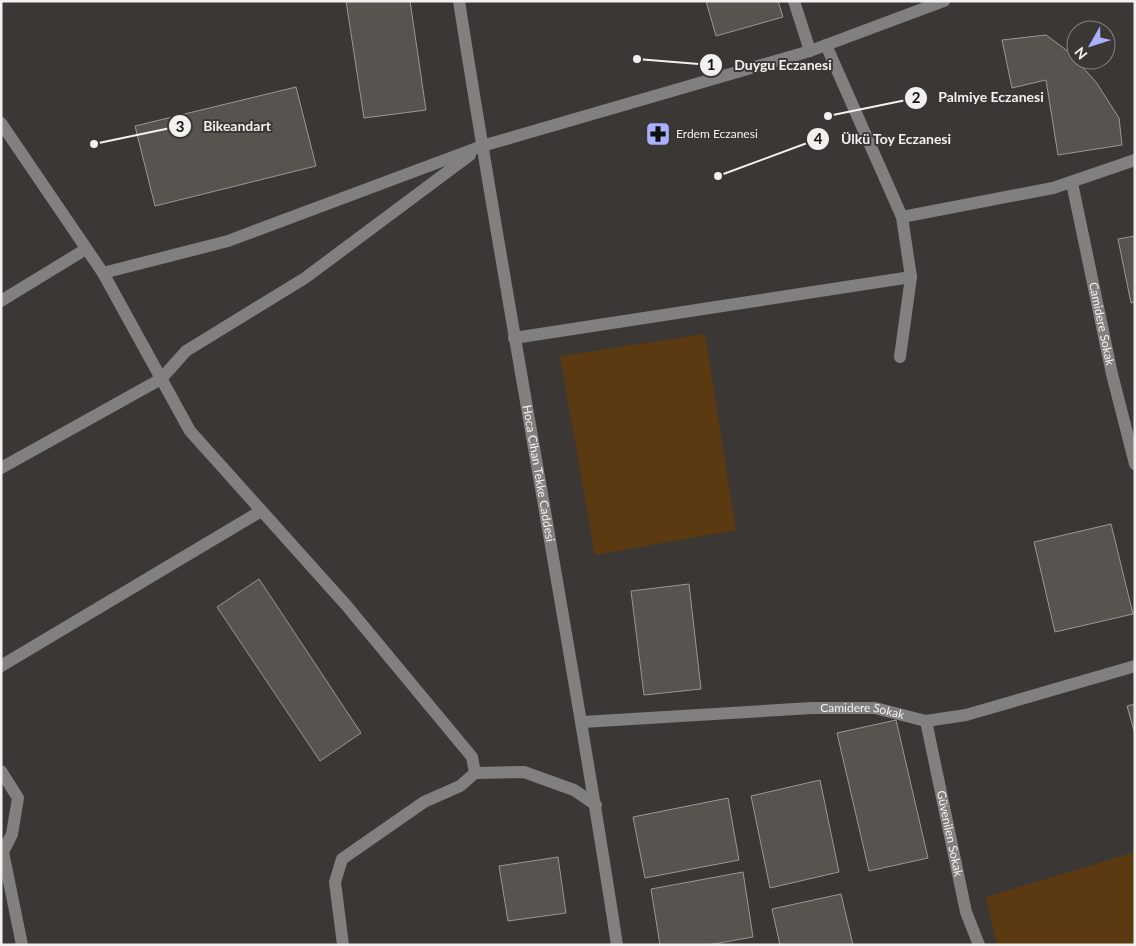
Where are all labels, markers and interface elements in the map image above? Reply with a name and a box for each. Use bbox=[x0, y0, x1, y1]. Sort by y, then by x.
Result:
north arrow bbox=[1066, 20, 1116, 70]
text: N bbox=[1071, 44, 1091, 63]
callout: Duygu Eczanesi bbox=[699, 50, 841, 79]
text: 1 bbox=[707, 55, 715, 73]
text: Duygu Eczanesi bbox=[734, 56, 832, 73]
callout: Palmiye Eczanesi bbox=[903, 83, 1054, 112]
text: 2 bbox=[912, 88, 921, 106]
text: Palmiye Eczanesi bbox=[938, 88, 1044, 105]
callout: Bikeandart bbox=[168, 112, 281, 141]
text: 3 bbox=[176, 117, 184, 135]
text: Bikeandart bbox=[203, 117, 272, 134]
pharmacy icon: Erdem Eczanesi bbox=[645, 121, 671, 147]
callout: Ülkü Toy Eczanesi bbox=[805, 124, 961, 153]
place label: Erdem Eczanesi bbox=[676, 126, 758, 141]
text: 4 bbox=[814, 129, 823, 147]
text: Ülkü Toy Eczanesi bbox=[841, 130, 951, 147]
street label: Camidere Sokak bbox=[1086, 281, 1118, 368]
street label: Hoca Cihan Tekke Caddesi bbox=[520, 404, 558, 543]
street label: Camidere Sokak bbox=[820, 700, 907, 722]
street label: Güvenilen Sokak bbox=[934, 789, 967, 879]

